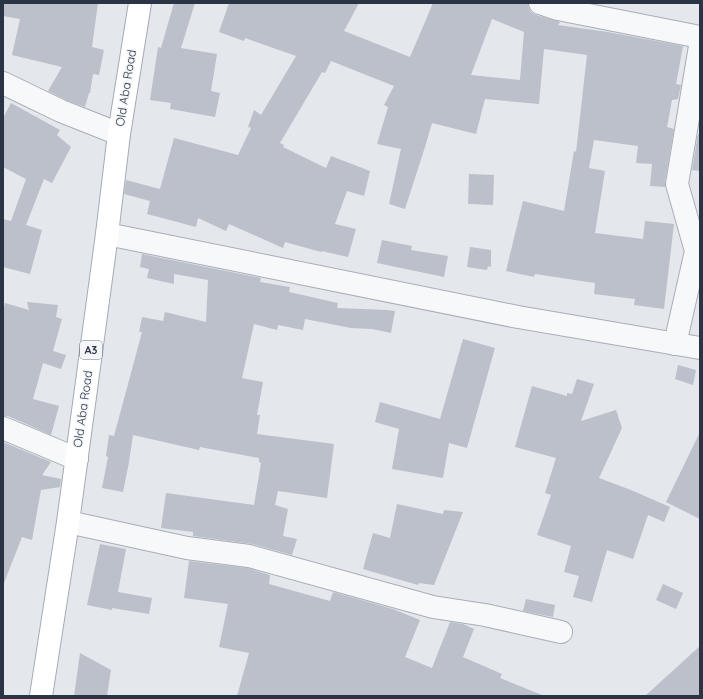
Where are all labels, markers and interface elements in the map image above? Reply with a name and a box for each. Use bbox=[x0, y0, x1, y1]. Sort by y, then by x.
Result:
street label: Old Aba Road bbox=[112, 48, 139, 127]
road number: A3 bbox=[80, 341, 102, 359]
street label: Old Aba Road bbox=[70, 369, 95, 448]

